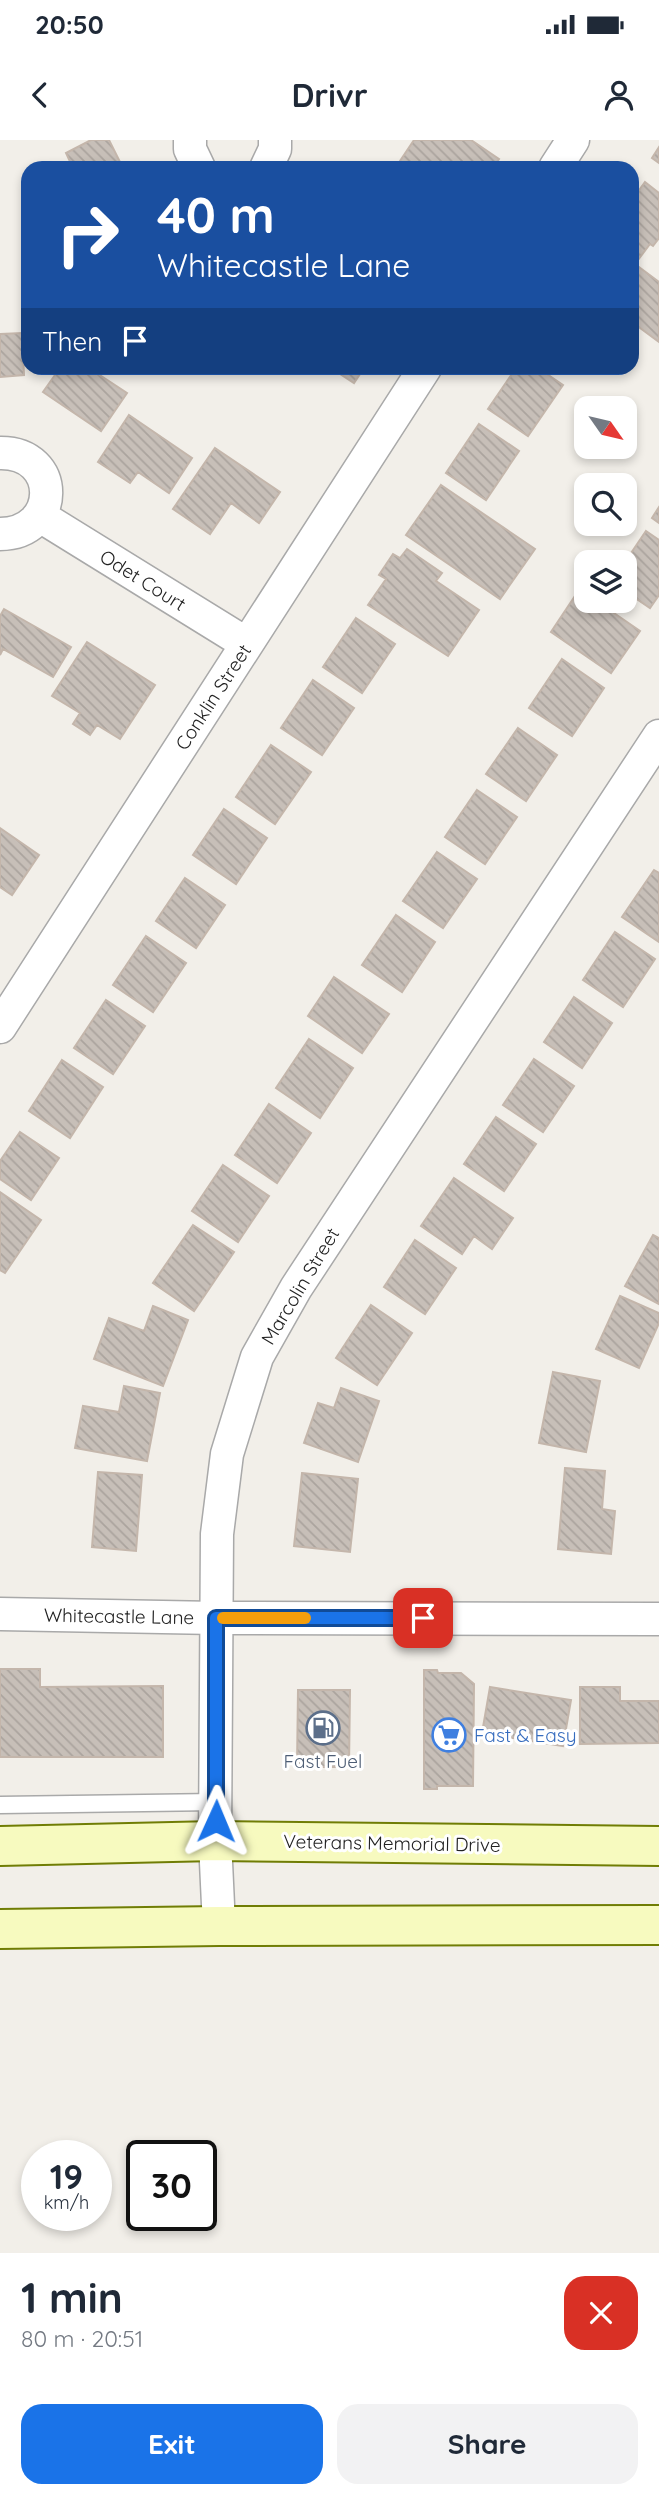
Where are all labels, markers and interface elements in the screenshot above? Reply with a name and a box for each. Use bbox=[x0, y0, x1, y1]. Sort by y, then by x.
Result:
text: 20:50 bbox=[35, 8, 104, 41]
text: Drivr bbox=[291, 75, 368, 115]
icon: back bbox=[21, 76, 59, 114]
icon: person bbox=[600, 76, 638, 114]
text: 40 m bbox=[157, 184, 275, 245]
icon: right bbox=[42, 189, 133, 280]
text: Whitecastle Lane bbox=[157, 245, 410, 285]
icon: arrive bbox=[116, 322, 154, 360]
text: Then bbox=[42, 325, 102, 358]
north arrow bbox=[574, 396, 637, 458]
map controls bbox=[574, 396, 637, 613]
button: search bbox=[574, 473, 637, 536]
street label: Odet Court bbox=[95, 544, 191, 616]
button: layers bbox=[574, 550, 637, 613]
street label: Conklin Street bbox=[170, 640, 256, 754]
street label: Marcolin Street bbox=[256, 1223, 344, 1349]
pin bbox=[393, 1588, 453, 1648]
icon: arrive bbox=[404, 1599, 442, 1637]
street label: Whitecastle Lane bbox=[44, 1603, 194, 1629]
fuel station icon: Fast Fuel bbox=[304, 1709, 342, 1747]
supermarket icon: Fast & Easy bbox=[430, 1716, 468, 1754]
place label: Fast & Easy bbox=[474, 1723, 577, 1747]
place label: Fast Fuel bbox=[284, 1749, 362, 1773]
position arrow bbox=[179, 1784, 253, 1858]
street label: Veterans Memorial Drive bbox=[283, 1829, 501, 1857]
speed limit sign: 30 bbox=[126, 2140, 217, 2231]
text: 19 bbox=[50, 2154, 83, 2198]
text: km/h bbox=[44, 2191, 89, 2214]
text: 1 min bbox=[21, 2271, 123, 2324]
button: close bbox=[564, 2276, 638, 2350]
text: 80 m · 20:51 bbox=[21, 2324, 143, 2353]
button: Exit bbox=[21, 2404, 323, 2484]
button: Share bbox=[337, 2404, 638, 2484]

